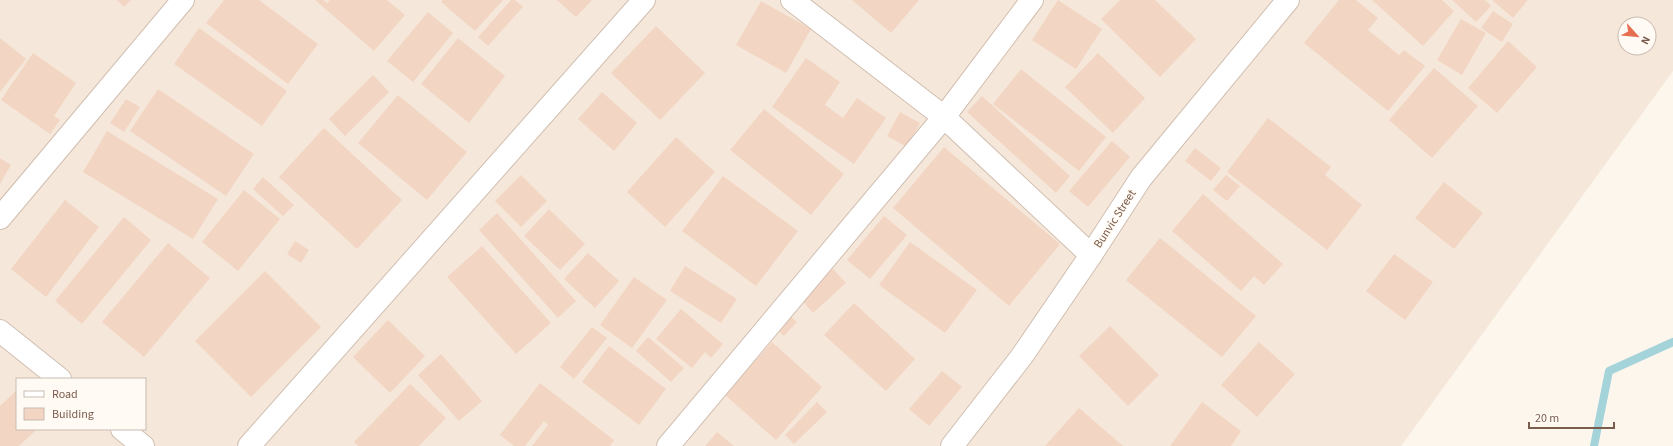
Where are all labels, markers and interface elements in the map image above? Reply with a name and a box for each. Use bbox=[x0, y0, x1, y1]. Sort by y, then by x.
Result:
north arrow bbox=[1617, 16, 1657, 56]
text: N bbox=[1637, 34, 1654, 47]
street label: Bunvic Street bbox=[1090, 186, 1140, 252]
legend bbox=[16, 378, 146, 430]
text: Road bbox=[52, 386, 78, 403]
scale bar bbox=[1529, 404, 1614, 430]
text: Building bbox=[52, 406, 94, 423]
text: 20 m bbox=[1535, 410, 1559, 427]

